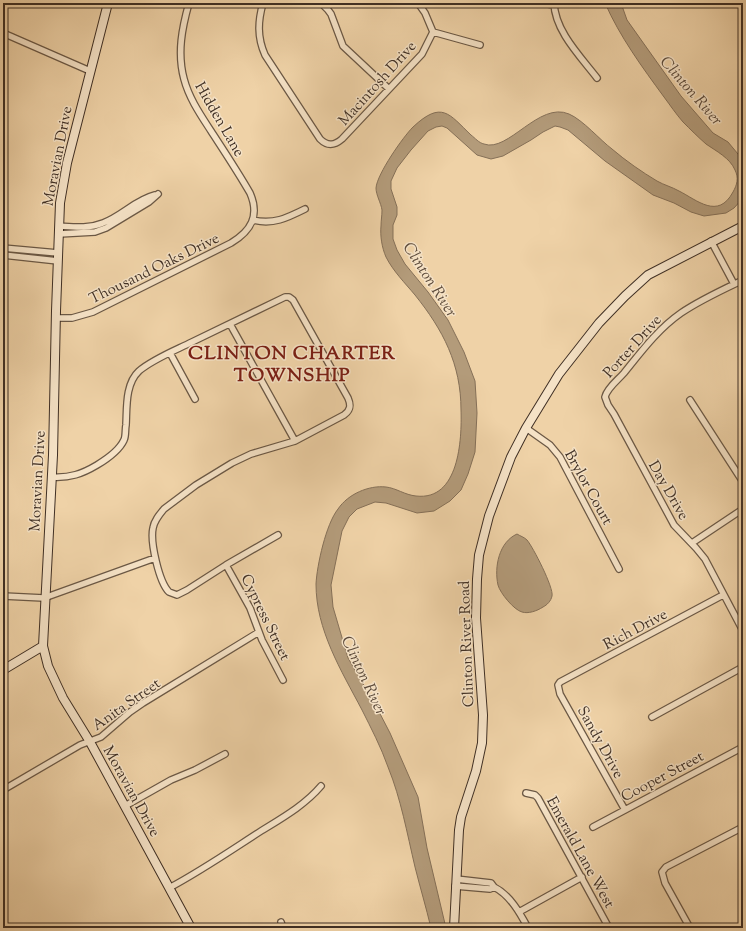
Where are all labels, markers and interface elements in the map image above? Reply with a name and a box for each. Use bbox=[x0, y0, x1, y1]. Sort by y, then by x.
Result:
street label: Macintosh Drive bbox=[334, 37, 422, 131]
water label: Clinton River bbox=[654, 52, 727, 132]
street label: Hidden Lane bbox=[189, 78, 249, 161]
street label: Moravian Drive bbox=[39, 105, 78, 208]
street label: Thousand Oaks Drive bbox=[86, 229, 223, 310]
water label: Clinton River bbox=[396, 238, 462, 323]
street label: Porter Drive bbox=[599, 311, 667, 383]
district label: CLINTON CHARTER TOWNSHIP bbox=[188, 341, 396, 390]
street label: Moravian Drive bbox=[25, 430, 52, 532]
street label: Brylor Court bbox=[558, 446, 617, 529]
street label: Day Drive bbox=[642, 457, 693, 524]
street label: Cypress Street bbox=[235, 571, 295, 665]
street label: Clinton River Road bbox=[455, 580, 480, 708]
street label: Rich Drive bbox=[600, 605, 671, 656]
water label: Clinton River bbox=[334, 633, 391, 720]
street label: Anita Street bbox=[88, 674, 165, 737]
street label: Sandy Drive bbox=[571, 703, 628, 783]
street label: Moravian Drive bbox=[97, 742, 164, 841]
street label: Cooper Street bbox=[618, 747, 708, 808]
street label: Emerald Lane West bbox=[540, 793, 619, 912]

